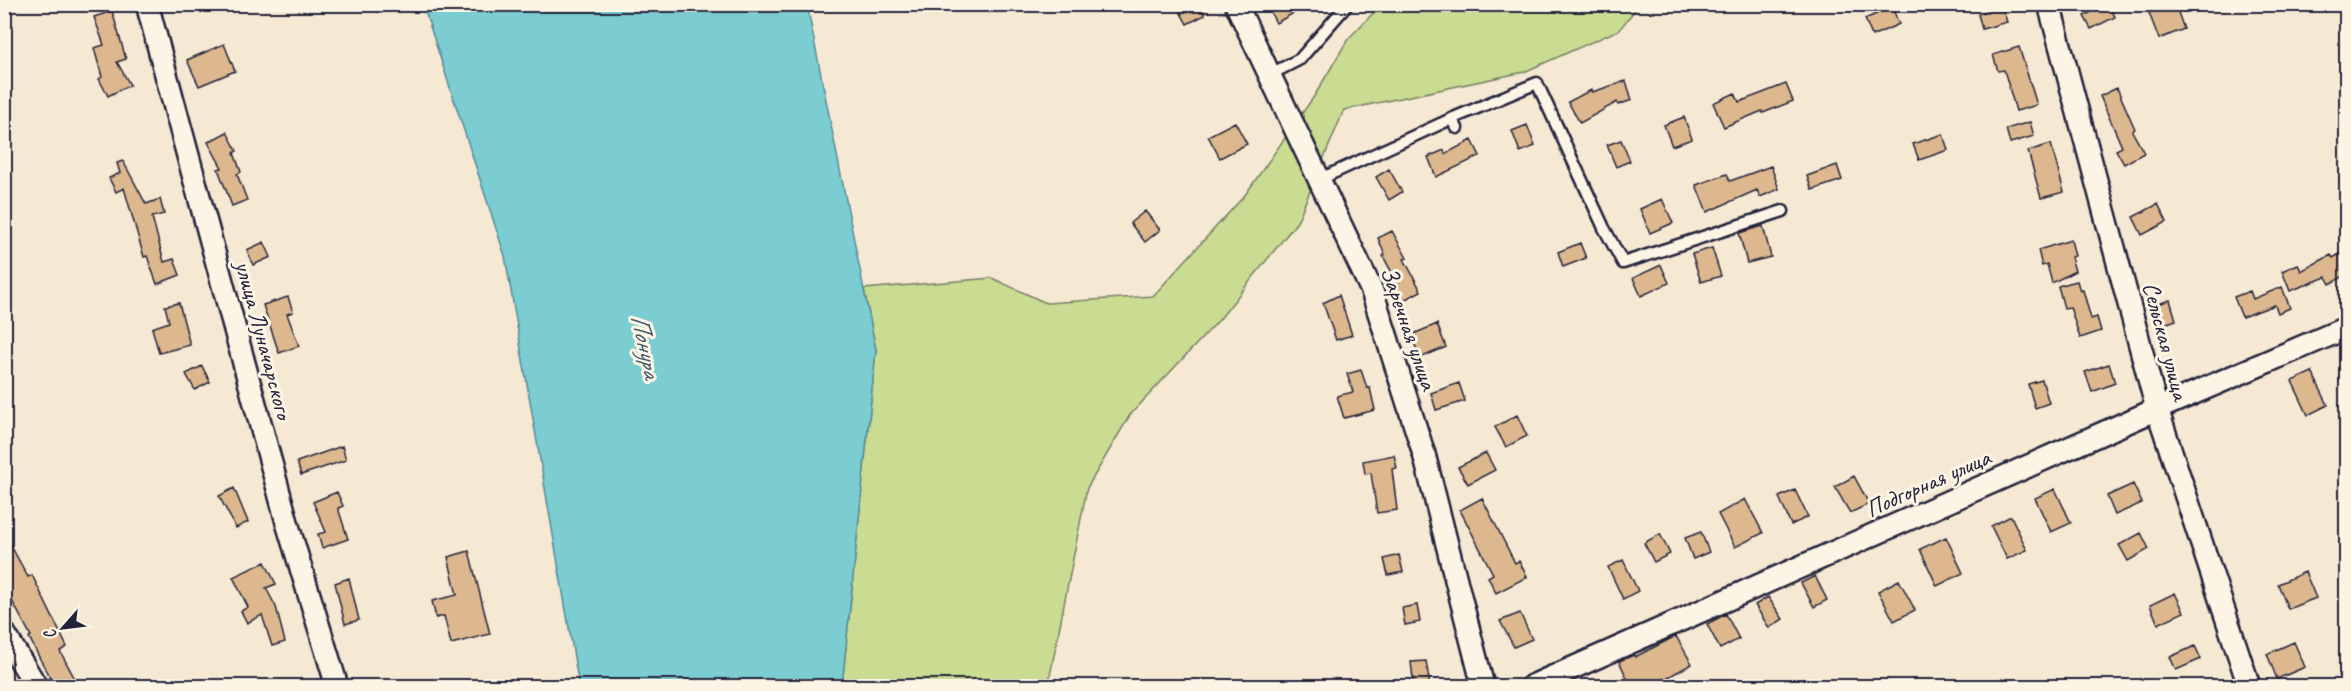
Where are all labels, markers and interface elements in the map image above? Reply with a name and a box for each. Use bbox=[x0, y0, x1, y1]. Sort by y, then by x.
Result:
street label: улица Луначарского bbox=[228, 256, 300, 425]
street label: Заречная улица bbox=[1374, 262, 1445, 395]
street label: Сельская улица bbox=[2136, 279, 2197, 405]
water label: Понура bbox=[623, 311, 670, 384]
street label: Подгорная улица bbox=[1861, 442, 1996, 524]
north arrow bbox=[33, 598, 93, 658]
text: С bbox=[39, 625, 61, 643]

